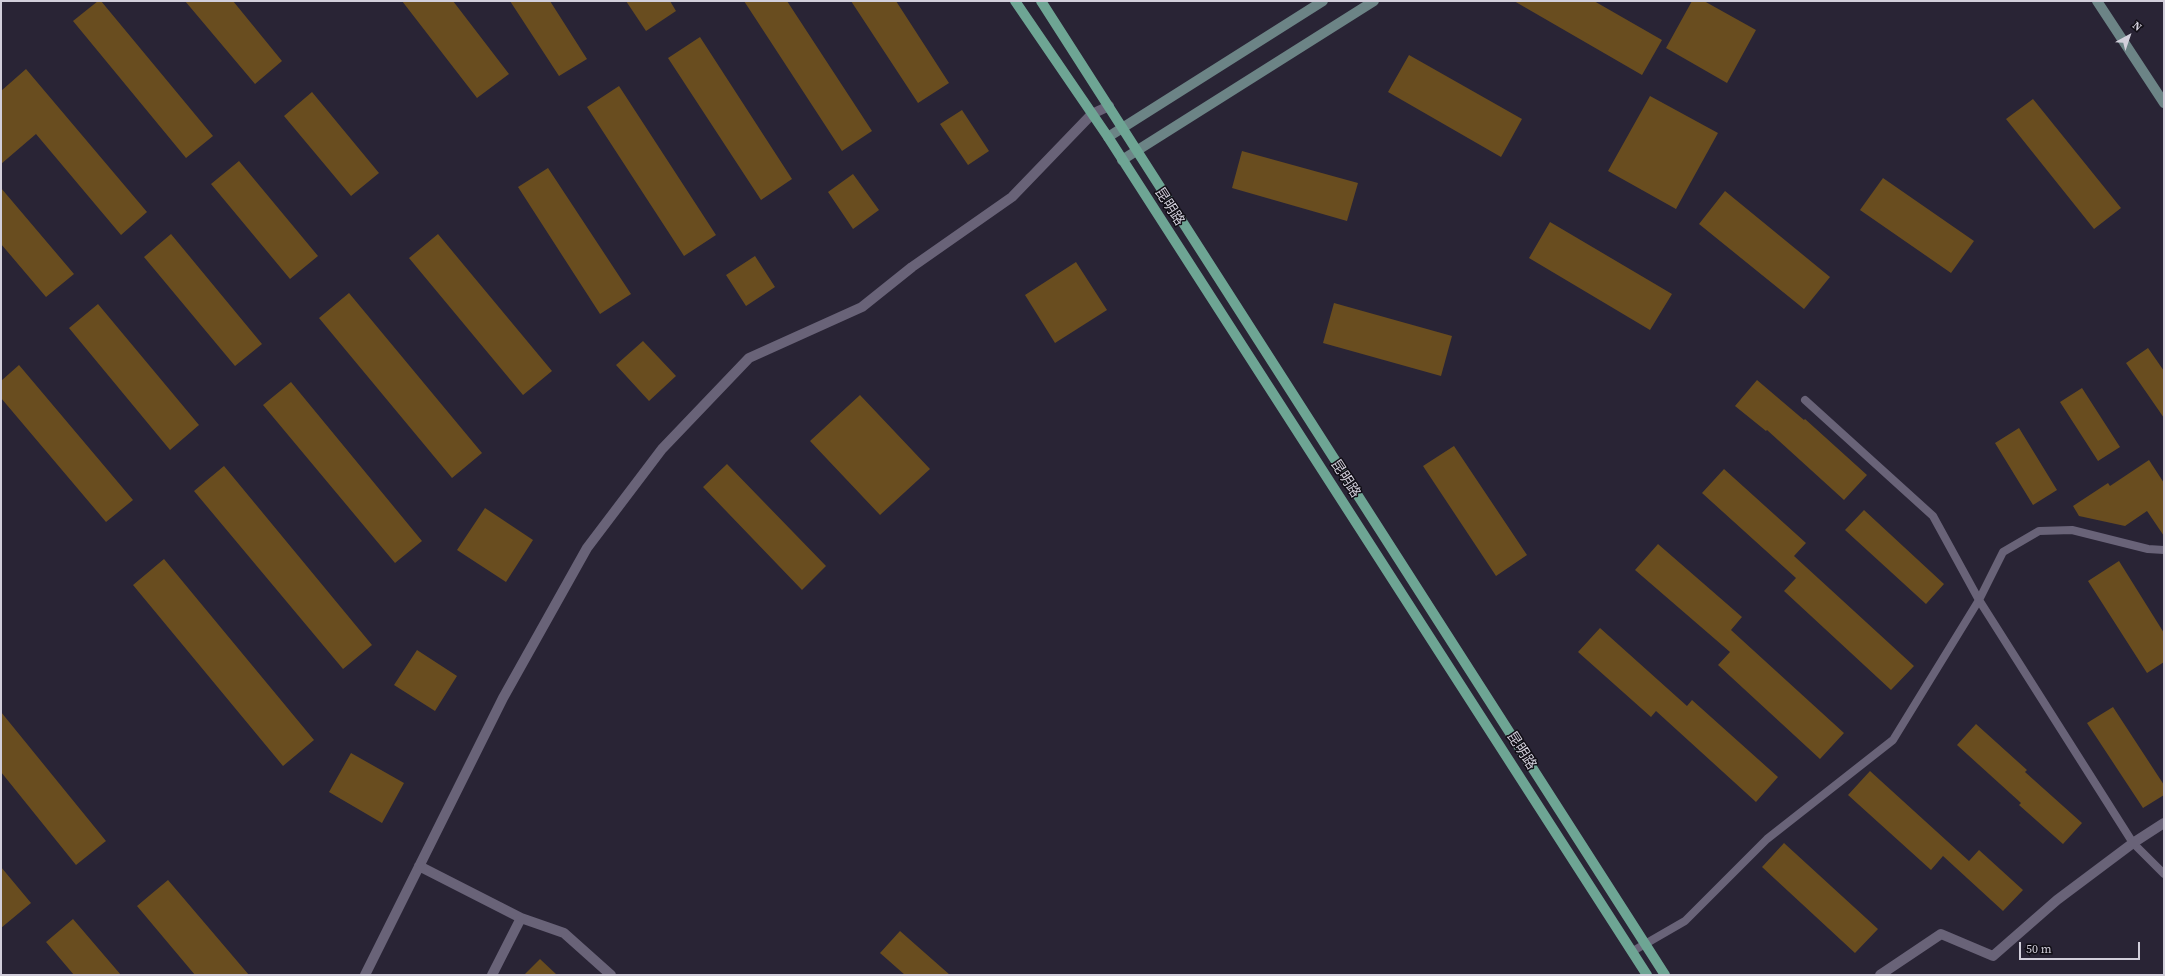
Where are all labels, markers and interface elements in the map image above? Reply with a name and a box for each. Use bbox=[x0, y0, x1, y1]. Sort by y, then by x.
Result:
north arrow bbox=[2109, 16, 2149, 56]
text: N bbox=[2129, 18, 2145, 35]
street label: 昆明路 bbox=[1151, 185, 1187, 229]
street label: 昆明路 bbox=[1327, 457, 1363, 501]
street label: 昆明路 bbox=[1503, 729, 1539, 773]
scale bar bbox=[2021, 934, 2142, 960]
text: 50 m bbox=[2026, 941, 2052, 957]

